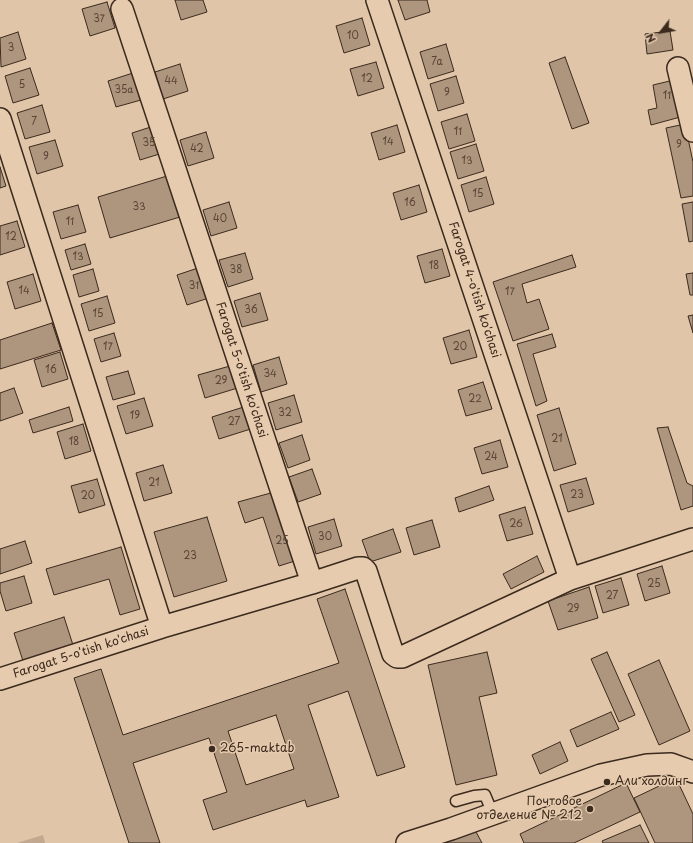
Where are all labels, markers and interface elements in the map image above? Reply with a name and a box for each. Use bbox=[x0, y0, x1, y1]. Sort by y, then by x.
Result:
north arrow bbox=[641, 12, 681, 52]
house number: 37 bbox=[93, 13, 105, 25]
house number: 10 bbox=[347, 30, 359, 42]
text: N bbox=[641, 30, 660, 47]
house number: 3 bbox=[8, 42, 14, 54]
house number: 7а bbox=[431, 56, 443, 68]
house number: 12 bbox=[361, 73, 373, 85]
house number: 44 bbox=[164, 75, 178, 87]
house number: 5 bbox=[19, 79, 25, 91]
house number: 35a bbox=[115, 84, 133, 96]
house number: 9 bbox=[444, 87, 450, 99]
house number: 11 bbox=[663, 90, 671, 102]
house number: 7 bbox=[31, 116, 37, 128]
house number: 11 bbox=[454, 126, 462, 138]
house number: 14 bbox=[382, 136, 394, 148]
house number: 35 bbox=[143, 137, 155, 149]
house number: 9 bbox=[676, 139, 682, 151]
house number: 42 bbox=[190, 143, 204, 155]
house number: 9 bbox=[43, 151, 49, 163]
house number: 13 bbox=[461, 155, 473, 167]
house number: 15 bbox=[473, 188, 483, 200]
house number: 16 bbox=[404, 197, 416, 209]
house number: 33 bbox=[132, 201, 146, 213]
house number: 40 bbox=[213, 213, 227, 225]
house number: 11 bbox=[66, 216, 74, 228]
street label: Farogat 4-o'tish ko'chasi bbox=[445, 220, 503, 360]
house number: 12 bbox=[5, 231, 17, 243]
house number: 13 bbox=[72, 251, 84, 263]
house number: 18 bbox=[429, 260, 439, 272]
house number: 38 bbox=[230, 264, 242, 276]
house number: 31 bbox=[189, 280, 199, 292]
house number: 14 bbox=[18, 285, 30, 297]
house number: 17 bbox=[505, 286, 515, 298]
street label: Farogat 5-o'tish ko'chasi bbox=[212, 300, 270, 440]
house number: 36 bbox=[244, 304, 258, 316]
house number: 15 bbox=[93, 308, 103, 320]
house number: 17 bbox=[103, 341, 113, 353]
house number: 20 bbox=[453, 341, 467, 353]
house number: 16 bbox=[45, 364, 57, 376]
house number: 34 bbox=[263, 368, 277, 380]
house number: 29 bbox=[215, 375, 227, 387]
house number: 22 bbox=[468, 393, 482, 405]
house number: 32 bbox=[278, 407, 292, 419]
house number: 19 bbox=[130, 410, 140, 422]
house number: 27 bbox=[228, 416, 240, 428]
house number: 21 bbox=[551, 433, 563, 445]
house number: 18 bbox=[69, 436, 79, 448]
house number: 24 bbox=[484, 451, 498, 463]
house number: 21 bbox=[148, 477, 160, 489]
house number: 23 bbox=[570, 489, 584, 501]
house number: 20 bbox=[81, 490, 95, 502]
house number: 26 bbox=[509, 518, 523, 530]
house number: 30 bbox=[318, 531, 332, 543]
house number: 25 bbox=[275, 535, 289, 547]
house number: 23 bbox=[183, 550, 197, 562]
house number: 25 bbox=[647, 578, 661, 590]
house number: 27 bbox=[606, 590, 618, 602]
house number: 29 bbox=[567, 603, 579, 615]
street label: Farogat 5-o'tish ko'chasi bbox=[11, 624, 151, 682]
place label: 265-maktab bbox=[220, 742, 294, 756]
marker: 265-maktab bbox=[207, 744, 217, 754]
place label: Али холдинг bbox=[615, 775, 688, 789]
marker: Али холдинг bbox=[602, 777, 612, 787]
place label: Почтовое отделение № 212 bbox=[477, 795, 582, 823]
marker: Почтовое отделение № 212 bbox=[585, 804, 595, 814]

